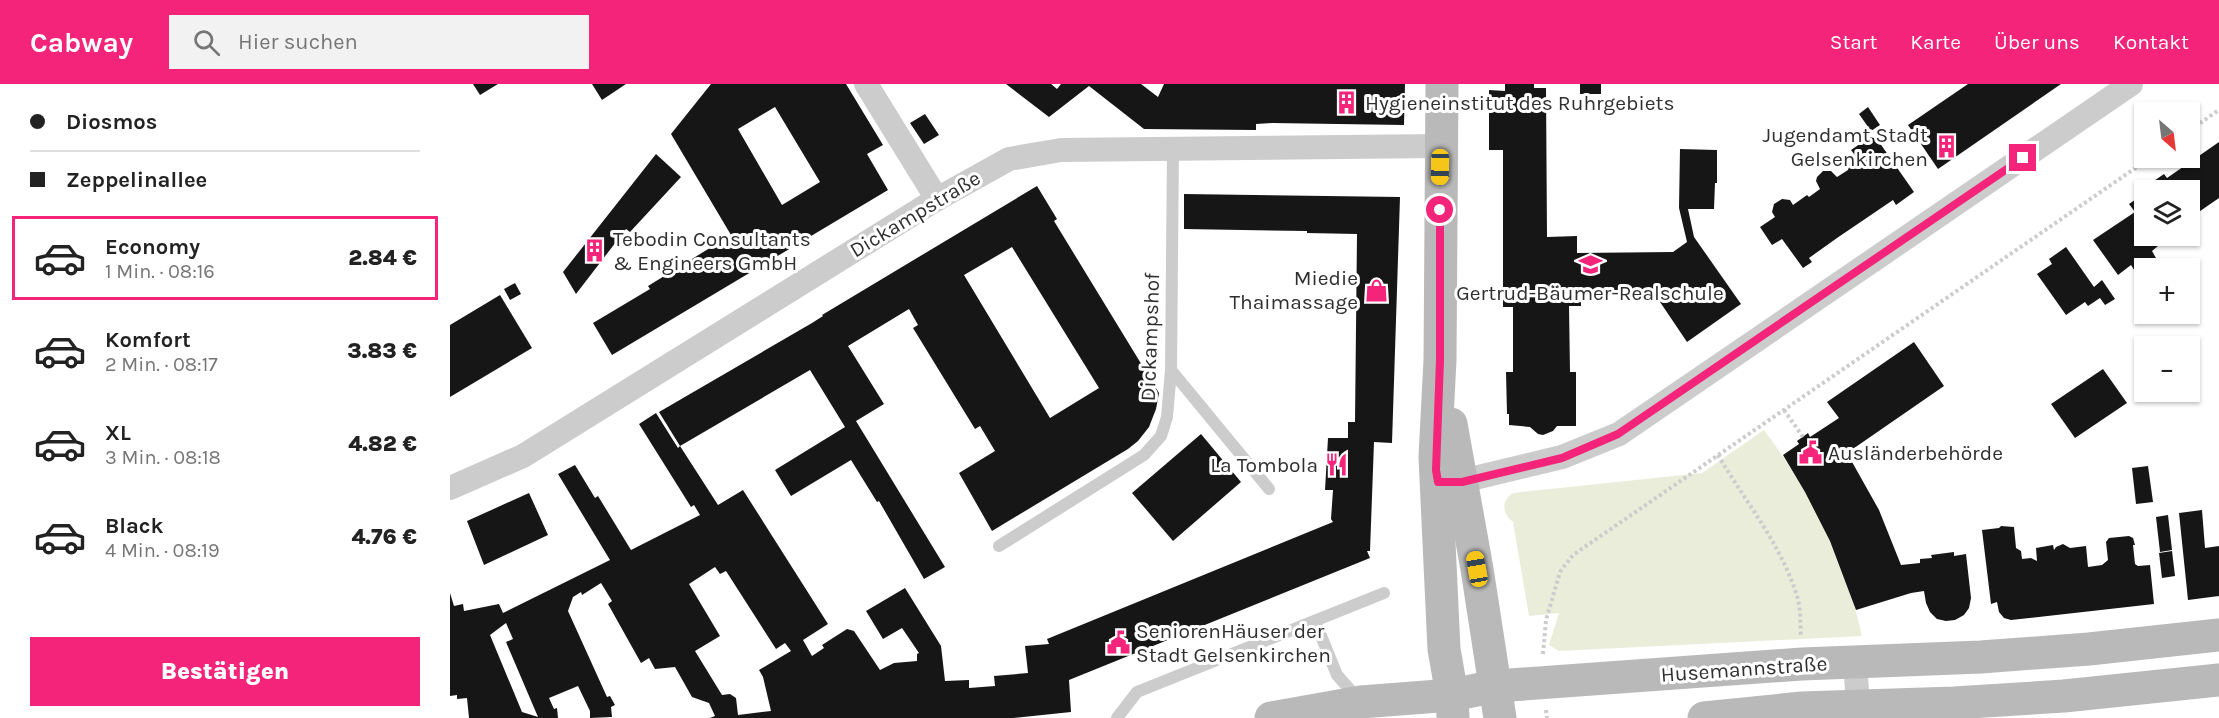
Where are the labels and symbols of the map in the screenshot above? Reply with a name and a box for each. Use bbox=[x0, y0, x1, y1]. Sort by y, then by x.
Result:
building icon: Hygieneinstitut des Ruhrgebiets bbox=[1334, 90, 1360, 116]
place label: Hygieneinstitut des Ruhrgebiets bbox=[1365, 91, 1674, 115]
north arrow bbox=[2134, 102, 2200, 168]
place label: Jugendamt Stadt Gelsenkirchen bbox=[1762, 123, 1928, 171]
building icon: Jugendamt Stadt Gelsenkirchen bbox=[1933, 134, 1959, 160]
route end bbox=[2009, 144, 2036, 171]
car bbox=[1431, 149, 1449, 185]
street label: Dickampstraße bbox=[845, 166, 985, 262]
route start bbox=[1426, 196, 1453, 223]
place label: Tebodin Consultants & Engineers GmbH bbox=[613, 227, 811, 275]
building icon: Tebodin Consultants & Engineers GmbH bbox=[582, 238, 608, 264]
school or university icon: Gertrud-Bäumer-Realschule bbox=[1577, 252, 1603, 278]
place label: Miedie Thaimassage bbox=[1230, 266, 1358, 314]
street label: Dickampshof bbox=[1136, 271, 1164, 402]
shop icon: Miedie Thaimassage bbox=[1363, 277, 1389, 303]
place label: Gertrud-Bäumer-Realschule bbox=[1456, 281, 1724, 305]
public building icon: Ausländerbehörde bbox=[1797, 440, 1823, 466]
place label: Ausländerbehörde bbox=[1828, 441, 2003, 465]
restaurant icon: La Tombola bbox=[1323, 452, 1349, 478]
place label: La Tombola bbox=[1210, 453, 1318, 477]
car bbox=[1465, 550, 1489, 588]
place label: SeniorenHäuser der Stadt Gelsenkirchen bbox=[1136, 619, 1331, 667]
public building icon: SeniorenHäuser der Stadt Gelsenkirchen bbox=[1105, 630, 1131, 656]
street label: Husemannstraße bbox=[1660, 651, 1828, 687]

